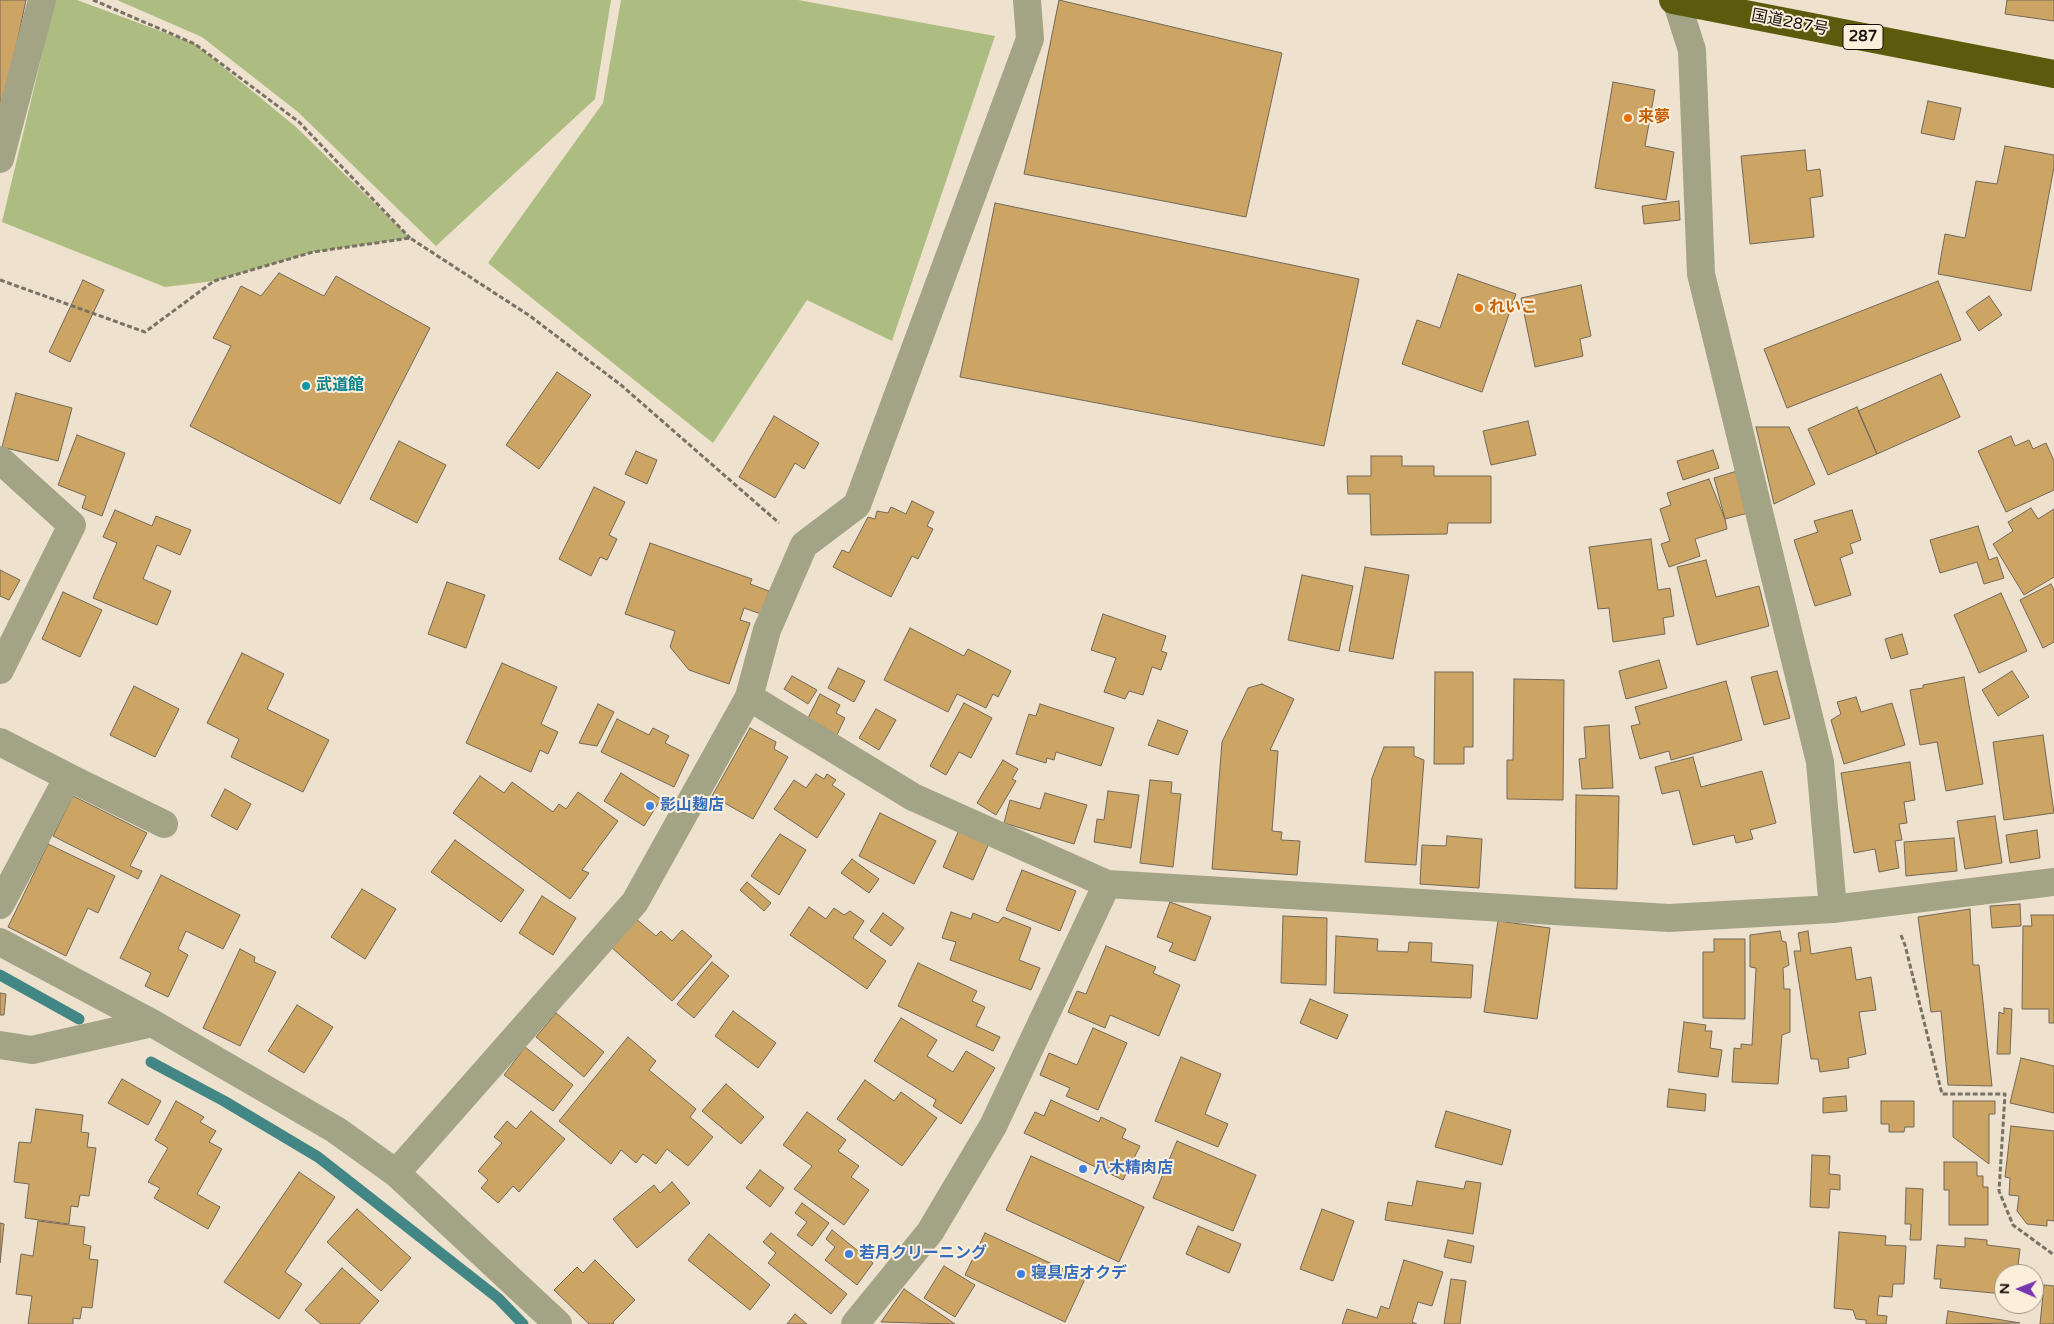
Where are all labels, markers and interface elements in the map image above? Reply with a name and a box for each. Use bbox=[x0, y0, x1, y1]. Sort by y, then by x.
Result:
street label: 国道287号 bbox=[1750, 6, 1830, 40]
road number: 287 bbox=[1843, 24, 1883, 50]
place label: 来夢 bbox=[1638, 108, 1670, 128]
marker: 来夢 bbox=[1622, 112, 1634, 124]
place label: れいこ bbox=[1489, 298, 1537, 318]
marker: れいこ bbox=[1473, 302, 1485, 314]
place label: 武道館 bbox=[316, 376, 364, 396]
marker: 武道館 bbox=[300, 380, 312, 392]
place label: 影山麹店 bbox=[660, 796, 724, 816]
marker: 影山麹店 bbox=[644, 800, 656, 812]
place label: 八木精肉店 bbox=[1093, 1159, 1173, 1179]
marker: 八木精肉店 bbox=[1077, 1163, 1089, 1175]
place label: 若月クリーニング bbox=[859, 1244, 987, 1264]
marker: 若月クリーニング bbox=[843, 1248, 855, 1260]
place label: 寝具店オクデ bbox=[1031, 1264, 1127, 1284]
north arrow bbox=[1994, 1264, 2044, 1314]
marker: 寝具店オクデ bbox=[1015, 1268, 1027, 1280]
text: N bbox=[1996, 1283, 2013, 1295]

